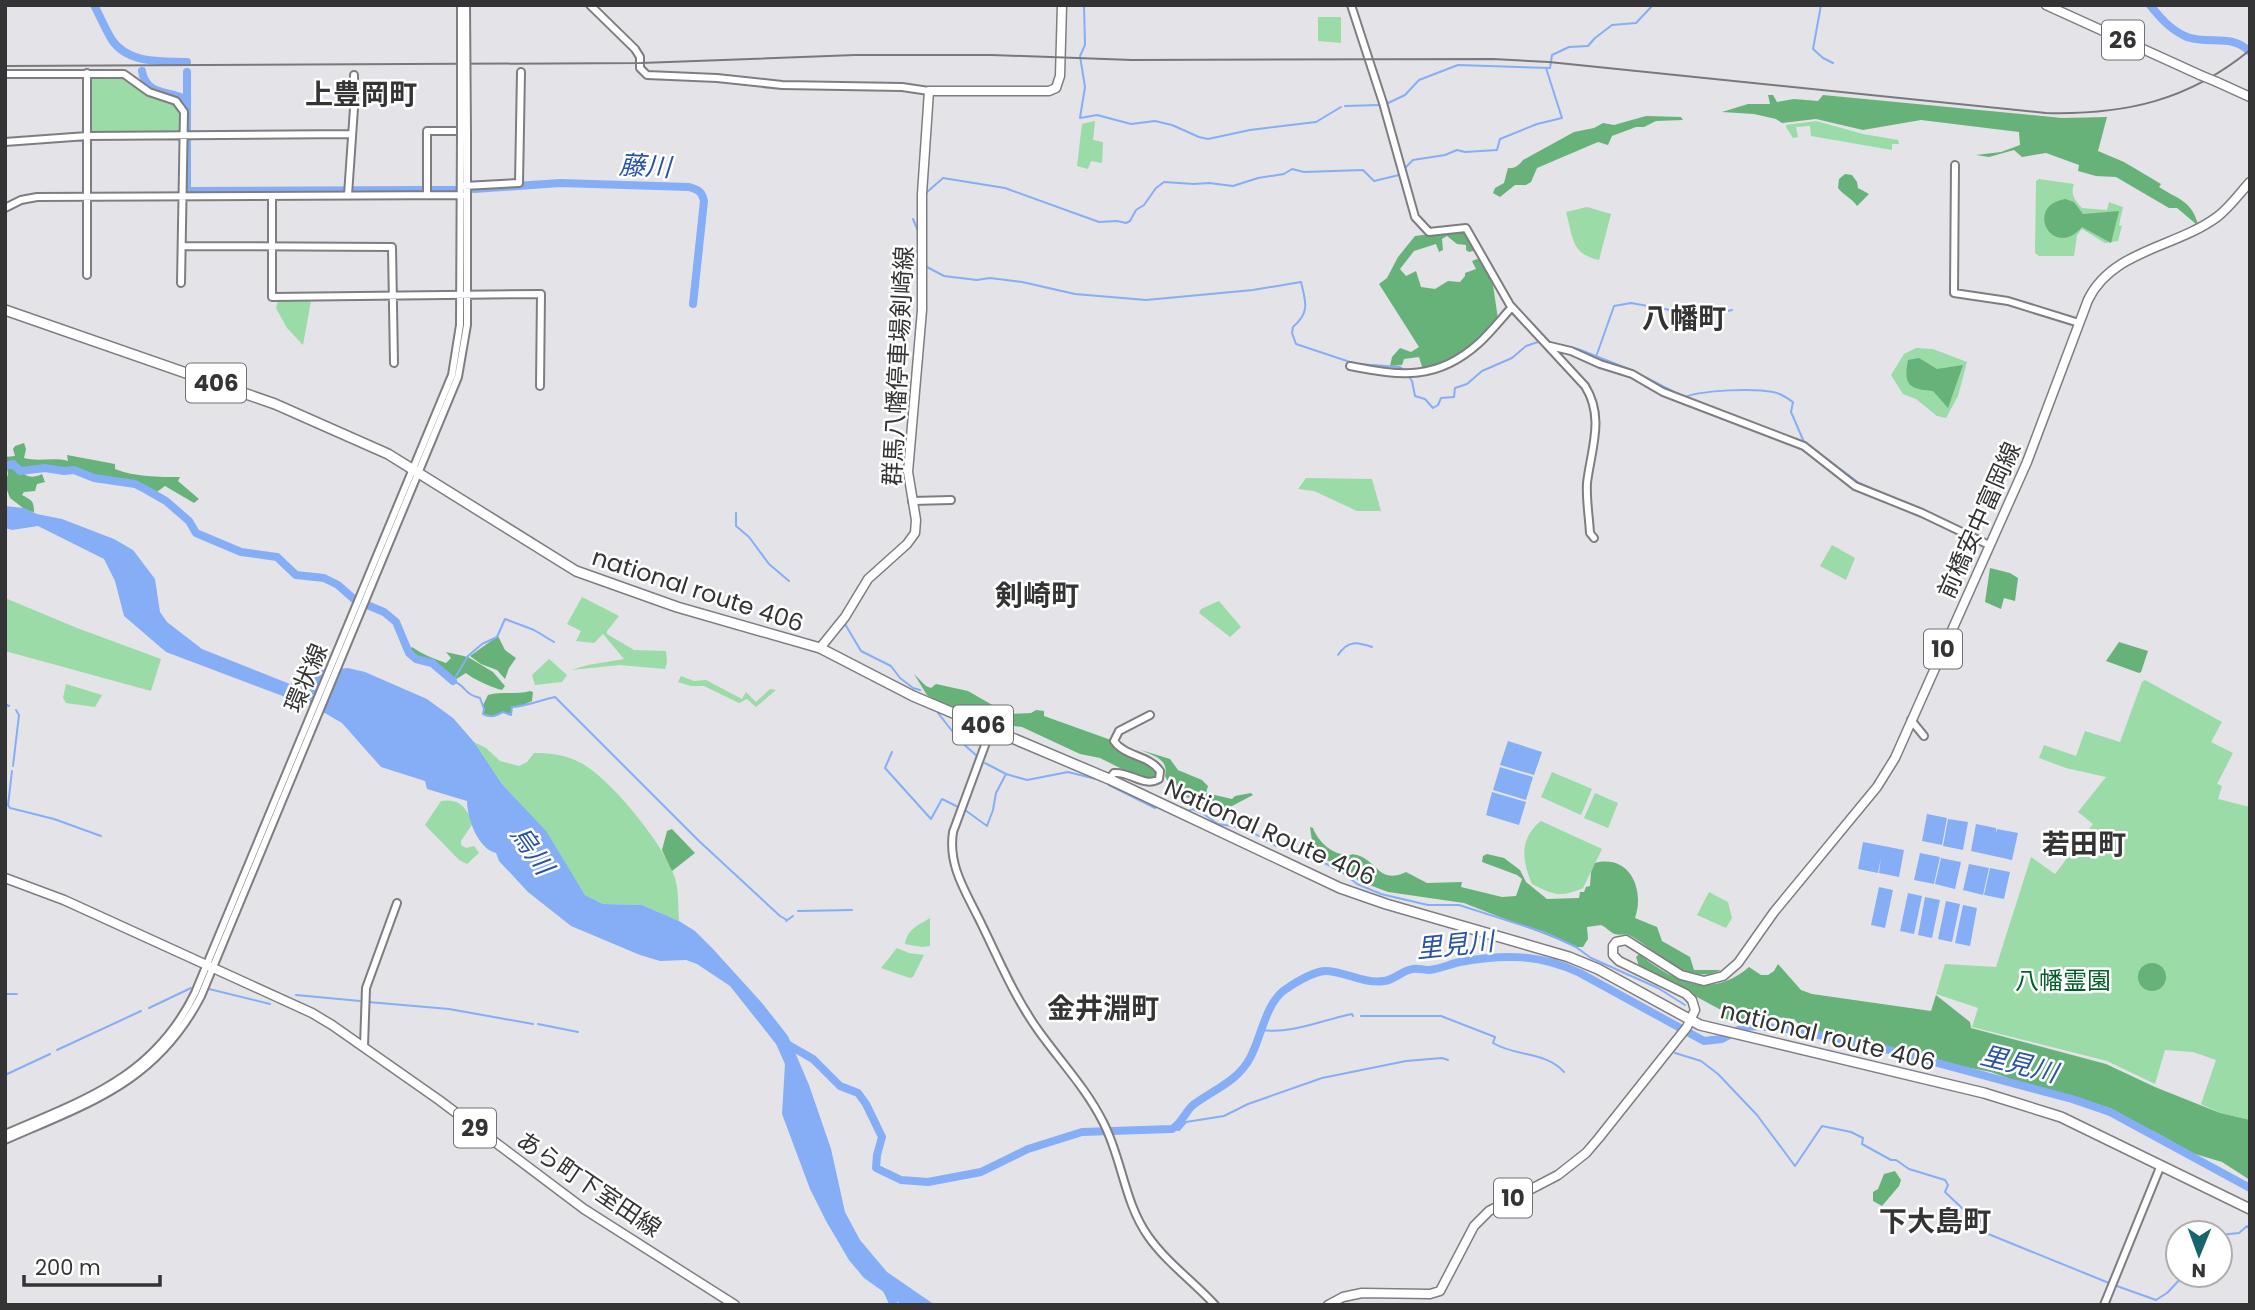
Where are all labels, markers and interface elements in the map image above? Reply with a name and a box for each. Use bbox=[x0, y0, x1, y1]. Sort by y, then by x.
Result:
road number: 26 bbox=[2102, 20, 2144, 60]
district label: 上豊岡町 bbox=[305, 75, 417, 114]
water label: 藤川 bbox=[618, 147, 675, 185]
street label: 群馬八幡停車場剣崎線 bbox=[875, 245, 921, 487]
district label: 八幡町 bbox=[1642, 299, 1726, 338]
road number: 406 bbox=[186, 364, 246, 402]
street label: 前橋安中富岡線 bbox=[1930, 437, 2028, 603]
street label: national route 406 bbox=[588, 540, 808, 640]
district label: 剣崎町 bbox=[995, 576, 1079, 615]
road number: 10 bbox=[1924, 629, 1962, 668]
street label: 環状線 bbox=[277, 638, 335, 718]
road number: 406 bbox=[953, 706, 1013, 744]
street label: National Route 406 bbox=[1159, 771, 1381, 893]
water label: 烏川 bbox=[502, 818, 563, 884]
district label: 若田町 bbox=[2042, 825, 2126, 864]
water label: 里見川 bbox=[1414, 923, 1499, 967]
park label: 八幡霊園 bbox=[2015, 964, 2111, 997]
district label: 金井淵町 bbox=[1047, 989, 1159, 1028]
street label: national route 406 bbox=[1717, 993, 1939, 1079]
water label: 里見川 bbox=[1977, 1037, 2064, 1092]
road number: 29 bbox=[454, 1108, 496, 1148]
street label: あら町下室田線 bbox=[510, 1123, 668, 1245]
road number: 10 bbox=[1494, 1178, 1532, 1218]
district label: 下大島町 bbox=[1879, 1202, 1991, 1241]
north arrow bbox=[2164, 1219, 2234, 1289]
scale bar bbox=[24, 1244, 161, 1288]
text: 200 m bbox=[35, 1253, 101, 1282]
text: N bbox=[2191, 1257, 2206, 1284]

